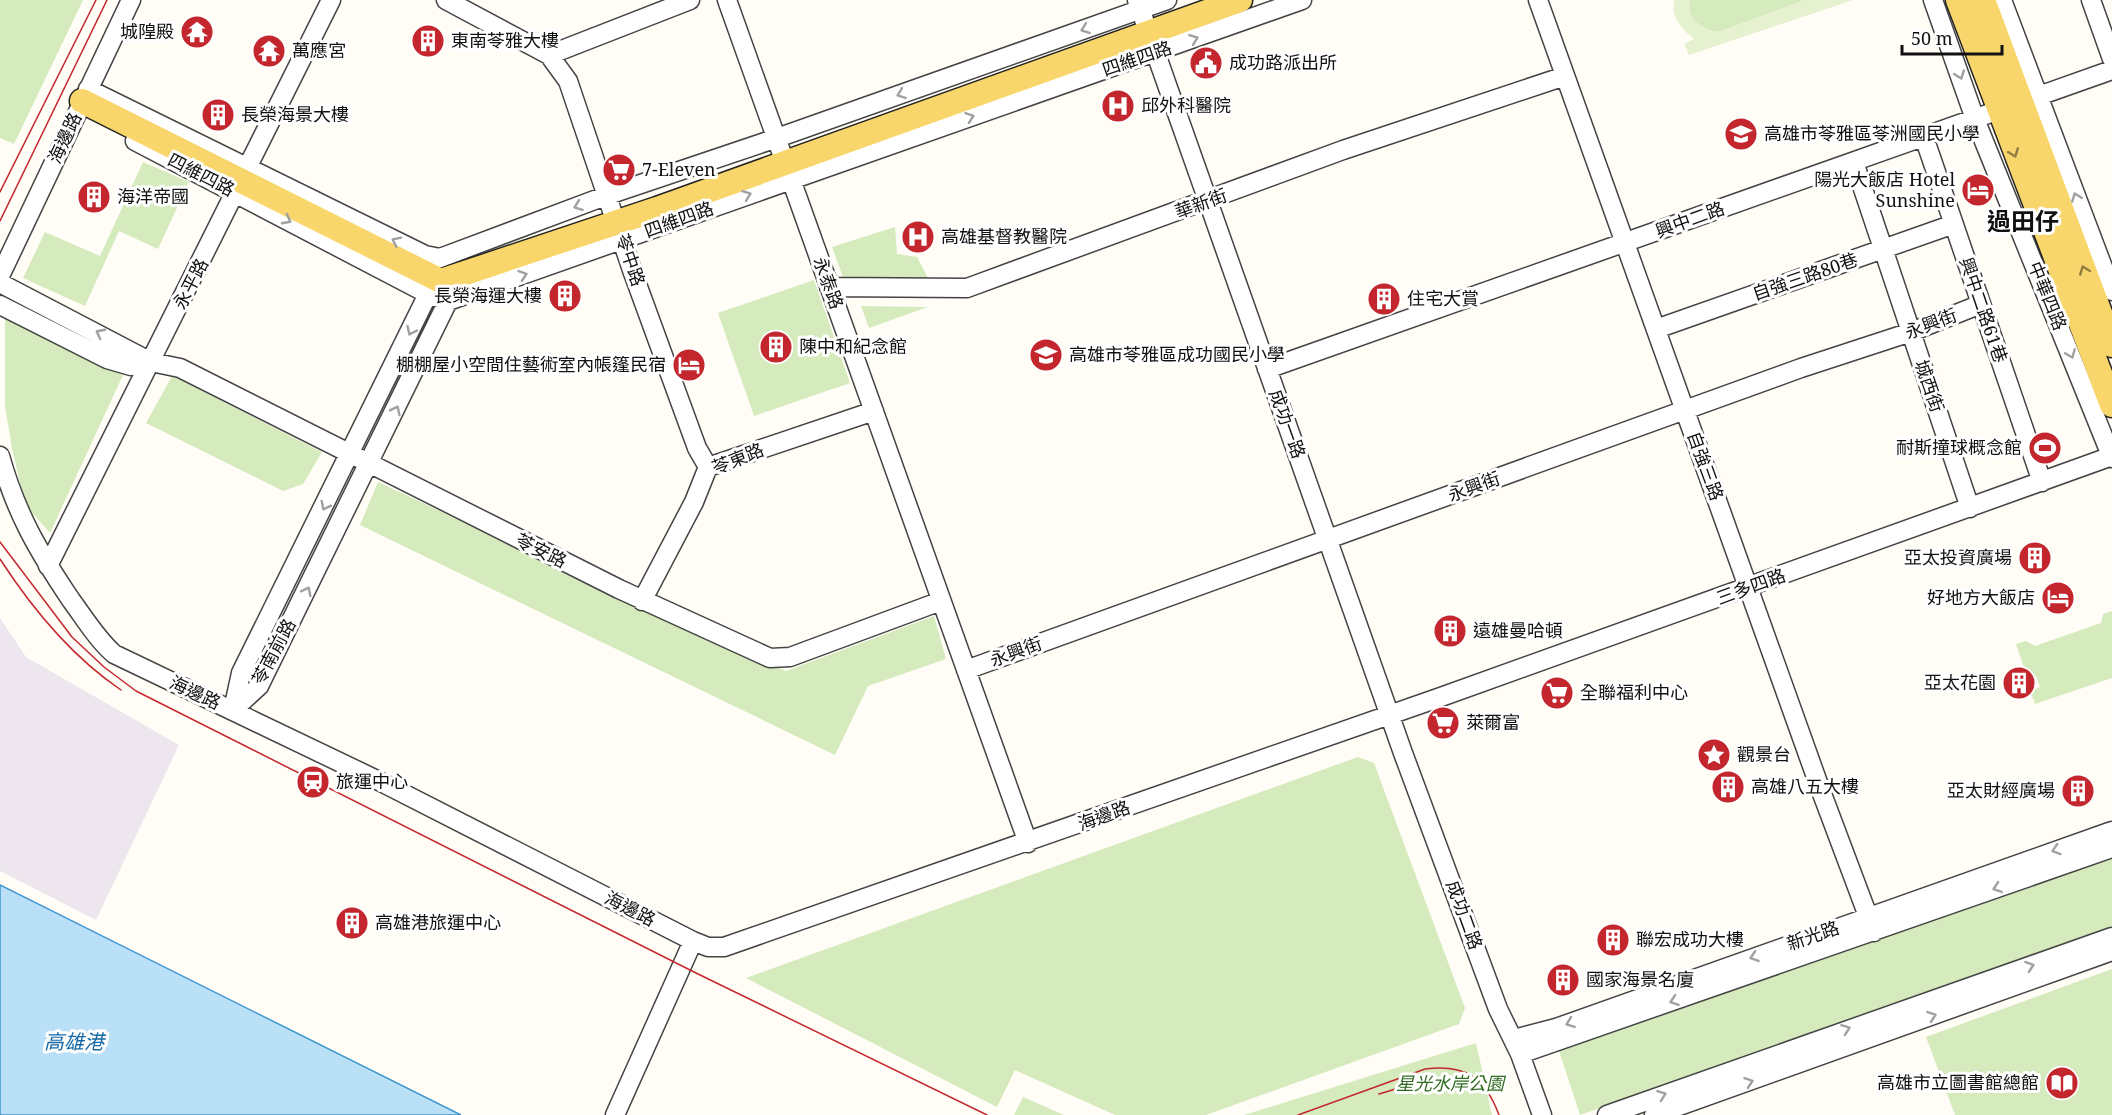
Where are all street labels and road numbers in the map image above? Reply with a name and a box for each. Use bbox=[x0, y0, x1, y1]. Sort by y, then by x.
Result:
street label: 四維四路 bbox=[1099, 35, 1175, 81]
street label: 海邊路 bbox=[42, 108, 86, 167]
street label: 四維四路 bbox=[164, 147, 239, 201]
street label: 華新街 bbox=[1171, 183, 1230, 224]
street label: 四維四路 bbox=[641, 195, 717, 243]
street label: 興中二路 bbox=[1652, 195, 1728, 243]
street label: 苓中路 bbox=[611, 230, 651, 289]
street label: 自強三路80巷 bbox=[1749, 247, 1861, 305]
street label: 永泰路 bbox=[808, 253, 849, 312]
street label: 永平路 bbox=[167, 254, 213, 313]
street label: 興中二路61巷 bbox=[1955, 254, 2013, 366]
street label: 中華四路 bbox=[2023, 258, 2073, 333]
street label: 永興街 bbox=[1901, 302, 1960, 344]
street label: 城西街 bbox=[1910, 356, 1950, 415]
street label: 成功一路 bbox=[1264, 386, 1312, 462]
street label: 自強三路 bbox=[1682, 428, 1730, 504]
street label: 苓東路 bbox=[708, 437, 767, 479]
street label: 永興街 bbox=[1444, 466, 1503, 507]
street label: 苓安路 bbox=[512, 527, 571, 573]
street label: 三多四路 bbox=[1713, 562, 1789, 610]
street label: 苓南前路 bbox=[246, 614, 301, 689]
street label: 永興街 bbox=[986, 631, 1045, 672]
street label: 海邊路 bbox=[166, 670, 225, 714]
street label: 海邊路 bbox=[1074, 795, 1133, 836]
street label: 成功二路 bbox=[1441, 877, 1489, 953]
street label: 海邊路 bbox=[601, 885, 660, 931]
street label: 新光路 bbox=[1783, 915, 1842, 955]

